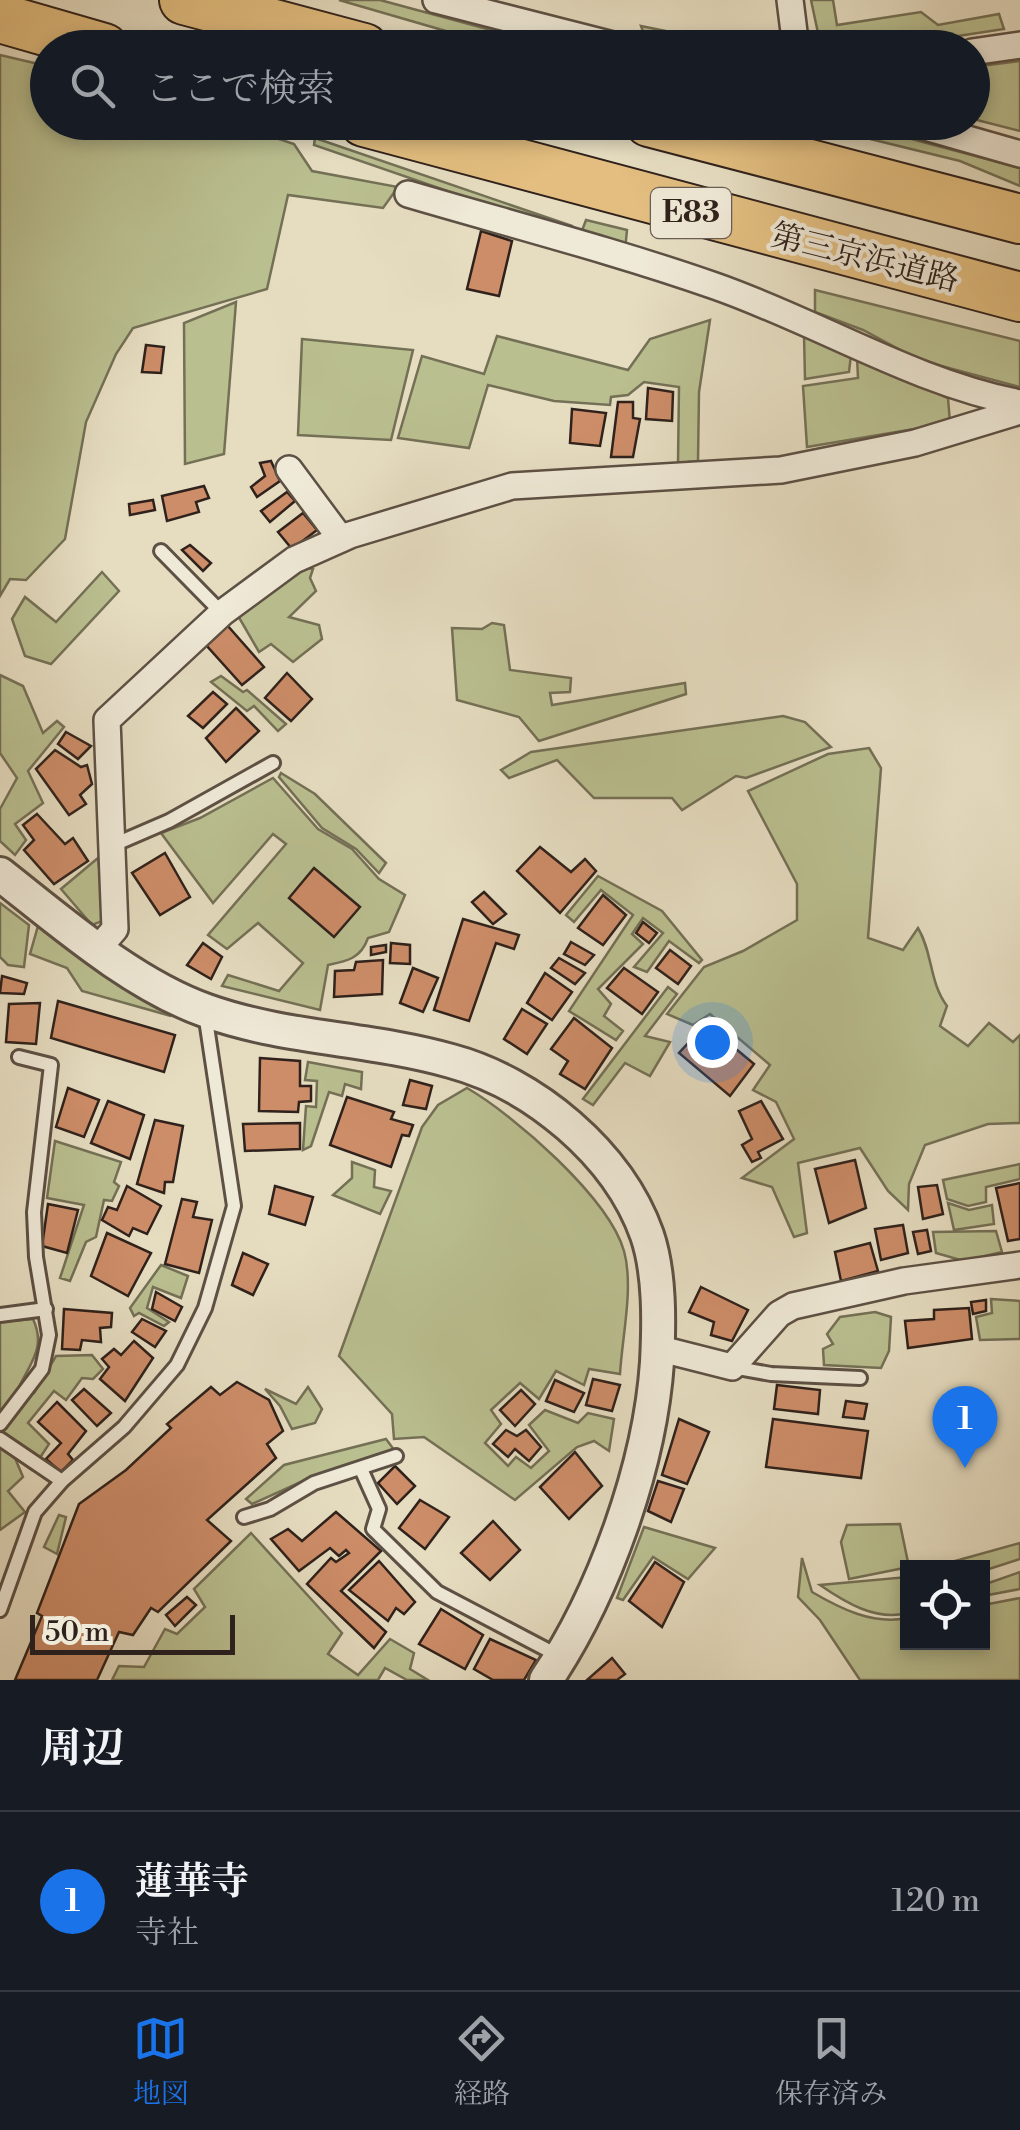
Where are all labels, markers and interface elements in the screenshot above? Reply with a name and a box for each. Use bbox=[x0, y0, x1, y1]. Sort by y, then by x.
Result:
search box bbox=[30, 30, 990, 140]
icon: search bbox=[65, 58, 120, 113]
text: ここで検索 bbox=[145, 66, 335, 113]
road number: E83 bbox=[651, 188, 731, 238]
street label: 第三京浜道路 bbox=[767, 215, 963, 301]
your location bbox=[687, 1017, 738, 1068]
pin: 1 bbox=[932, 1386, 998, 1468]
map controls bbox=[900, 1560, 990, 1650]
button: locate bbox=[900, 1560, 990, 1650]
scale bar bbox=[30, 1610, 235, 1654]
text: 50 m bbox=[45, 1615, 109, 1650]
text: 周辺 bbox=[40, 1723, 124, 1776]
text: 蓮華寺 bbox=[135, 1859, 249, 1906]
text: 1 bbox=[65, 1881, 80, 1921]
text: 120 m bbox=[891, 1881, 980, 1921]
text: 寺社 bbox=[135, 1913, 199, 1953]
tab: 地図 bbox=[133, 2011, 189, 2112]
tab: 経路 bbox=[454, 2011, 510, 2112]
tab: 保存済み bbox=[775, 2011, 887, 2112]

